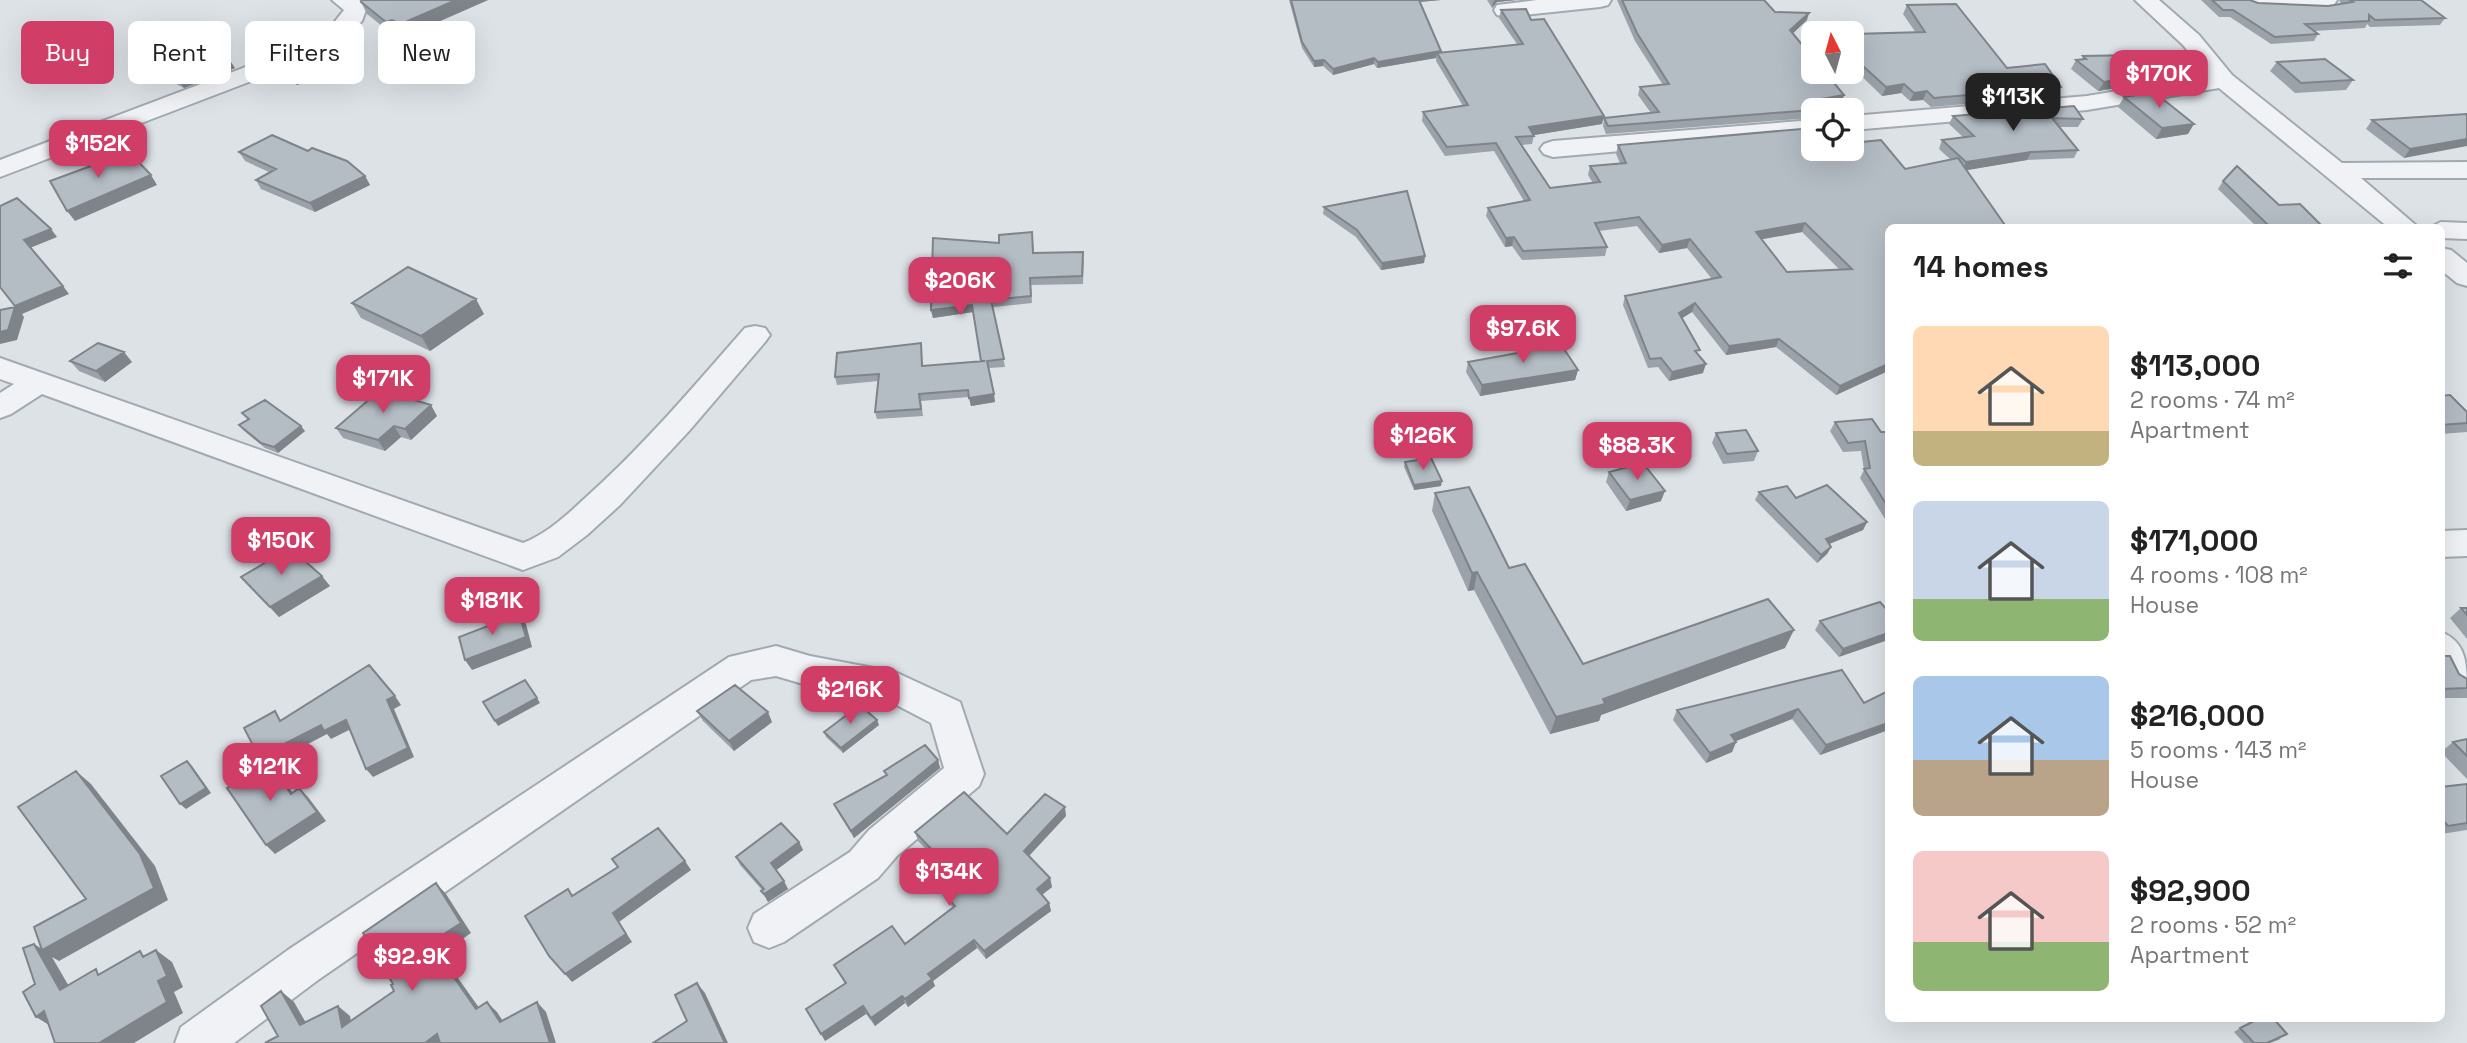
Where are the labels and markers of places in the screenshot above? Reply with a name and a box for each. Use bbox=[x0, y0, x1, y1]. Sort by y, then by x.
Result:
pin: $170K bbox=[2110, 50, 2208, 110]
pin: $113K bbox=[1964, 74, 2062, 133]
pin: $152K bbox=[49, 120, 147, 180]
pin: $206K bbox=[911, 258, 1009, 317]
pin: $97.6K bbox=[1466, 306, 1580, 365]
pin: $171K bbox=[334, 356, 432, 415]
pin: $126K bbox=[1374, 412, 1472, 472]
pin: $88.3K bbox=[1580, 422, 1694, 482]
pin: $150K bbox=[232, 518, 330, 577]
pin: $181K bbox=[443, 578, 541, 637]
pin: $216K bbox=[801, 666, 899, 726]
pin: $121K bbox=[221, 744, 319, 803]
pin: $134K bbox=[900, 848, 998, 908]
pin: $92.9K bbox=[355, 934, 469, 993]

